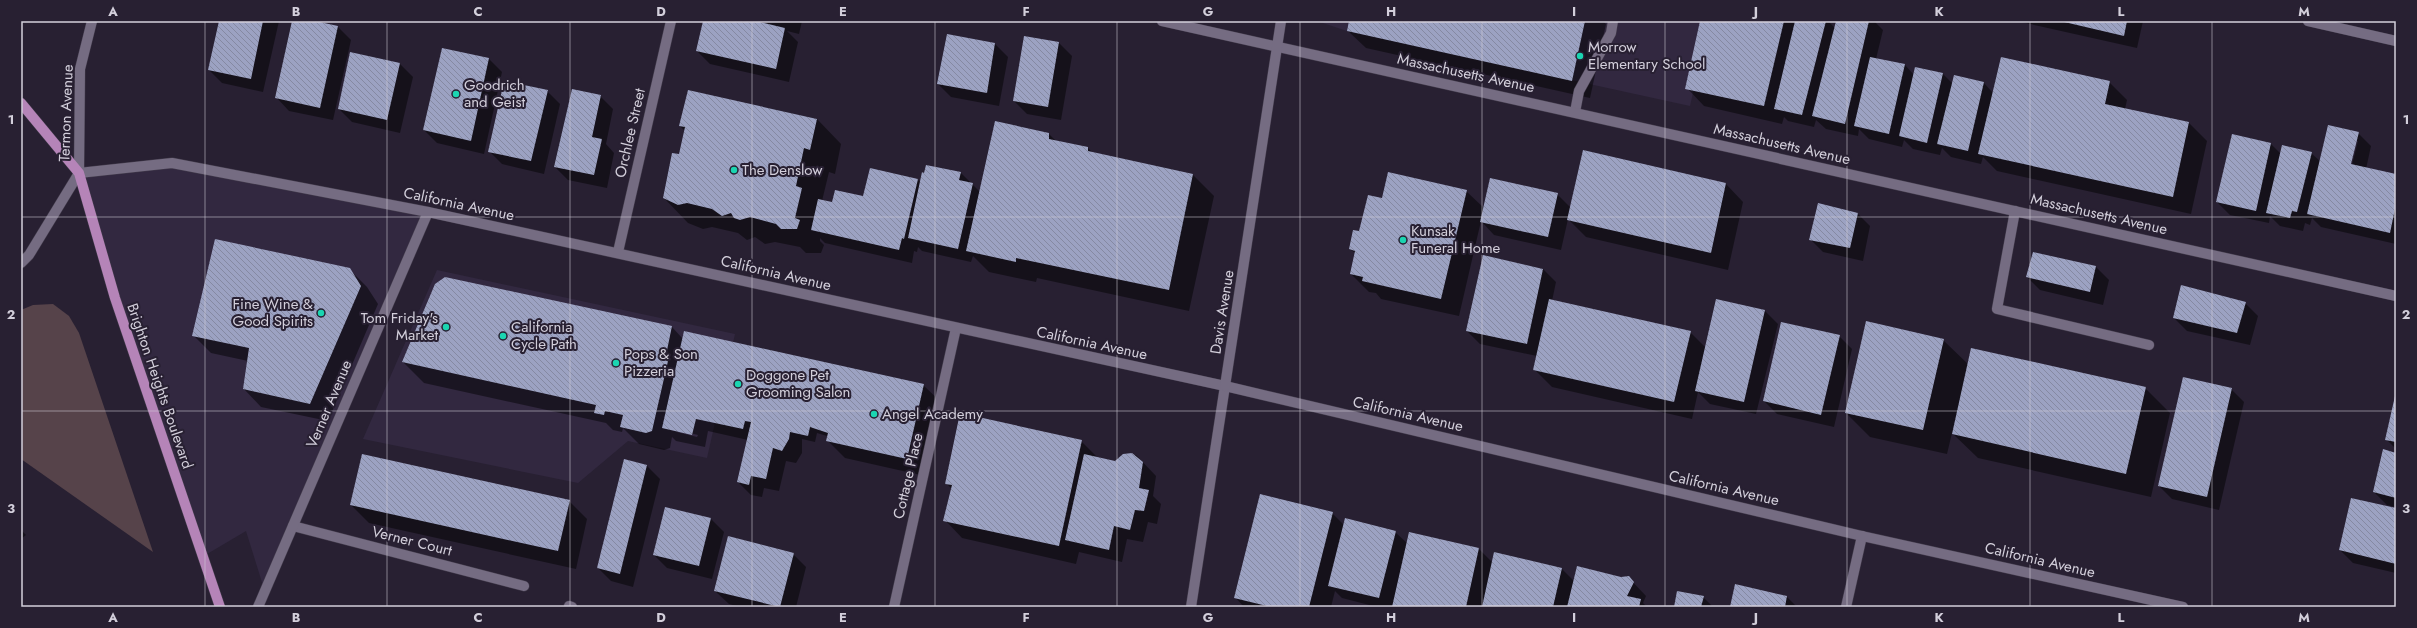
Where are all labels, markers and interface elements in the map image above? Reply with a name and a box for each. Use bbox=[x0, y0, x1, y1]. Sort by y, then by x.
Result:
text: A bbox=[107, 2, 118, 21]
text: B bbox=[292, 2, 301, 21]
text: C bbox=[473, 2, 483, 21]
text: D bbox=[656, 2, 666, 21]
text: E bbox=[839, 2, 847, 21]
text: F bbox=[1022, 2, 1030, 21]
text: G bbox=[1203, 2, 1214, 21]
text: H bbox=[1386, 2, 1396, 21]
text: I bbox=[1572, 2, 1576, 21]
text: J bbox=[1751, 2, 1758, 21]
text: K bbox=[1934, 2, 1944, 21]
text: L bbox=[2118, 2, 2125, 21]
text: M bbox=[2298, 2, 2310, 21]
place label: Morrow Elementary School bbox=[1588, 36, 1705, 75]
street label: Massachusetts Avenue bbox=[1395, 48, 1537, 98]
marker: Morrow Elementary School bbox=[1575, 51, 1585, 61]
street label: Termon Avenue bbox=[53, 64, 79, 162]
place label: Goodrich and Geist bbox=[464, 74, 525, 113]
street label: Orchlee Street bbox=[609, 86, 651, 180]
marker: Goodrich and Geist bbox=[451, 89, 461, 99]
text: 1 bbox=[8, 110, 14, 129]
text: 1 bbox=[2403, 110, 2409, 129]
street label: Massachusetts Avenue bbox=[1711, 118, 1853, 171]
place label: The Denslow bbox=[742, 159, 823, 181]
marker: The Denslow bbox=[729, 165, 739, 175]
street label: California Avenue bbox=[402, 182, 517, 227]
street label: Massachusetts Avenue bbox=[2028, 188, 2170, 241]
place label: Kunsak Funeral Home bbox=[1411, 220, 1501, 259]
marker: Kunsak Funeral Home bbox=[1398, 235, 1408, 245]
street label: California Avenue bbox=[719, 250, 834, 296]
street label: Davis Avenue bbox=[1204, 268, 1240, 356]
place label: Fine Wine & Good Spirits bbox=[233, 293, 313, 332]
street label: Brighton Heights Boulevard bbox=[121, 300, 199, 472]
text: 2 bbox=[7, 305, 15, 324]
text: 2 bbox=[2402, 305, 2410, 324]
place label: Tom Friday's Market bbox=[361, 307, 438, 346]
marker: Fine Wine & Good Spirits bbox=[316, 308, 326, 318]
place label: California Cycle Path bbox=[511, 316, 577, 355]
street label: California Avenue bbox=[1035, 321, 1150, 366]
marker: Tom Friday's Market bbox=[441, 322, 451, 332]
marker: California Cycle Path bbox=[498, 331, 508, 341]
place label: Pops & Son Pizzeria bbox=[624, 343, 698, 382]
street label: Verner Avenue bbox=[301, 356, 358, 451]
marker: Pops & Son Pizzeria bbox=[611, 358, 621, 368]
place label: Doggone Pet Grooming Salon bbox=[746, 364, 850, 403]
marker: Doggone Pet Grooming Salon bbox=[733, 379, 743, 389]
street label: California Avenue bbox=[1351, 391, 1466, 437]
place label: Angel Academy bbox=[882, 403, 983, 425]
marker: Angel Academy bbox=[869, 409, 879, 419]
street label: Cottage Place bbox=[887, 431, 929, 521]
street label: California Avenue bbox=[1667, 465, 1782, 511]
text: 3 bbox=[7, 499, 15, 518]
text: 3 bbox=[2402, 499, 2410, 518]
street label: Verner Court bbox=[370, 520, 455, 562]
street label: California Avenue bbox=[1983, 537, 2098, 583]
text: A bbox=[107, 608, 118, 627]
text: B bbox=[292, 608, 301, 627]
text: C bbox=[473, 608, 483, 627]
text: D bbox=[656, 608, 666, 627]
text: E bbox=[839, 608, 847, 627]
text: F bbox=[1022, 608, 1030, 627]
text: G bbox=[1203, 608, 1214, 627]
text: H bbox=[1386, 608, 1396, 627]
text: I bbox=[1572, 608, 1576, 627]
text: J bbox=[1751, 608, 1758, 627]
text: K bbox=[1934, 608, 1944, 627]
text: L bbox=[2118, 608, 2125, 627]
text: M bbox=[2298, 608, 2310, 627]

